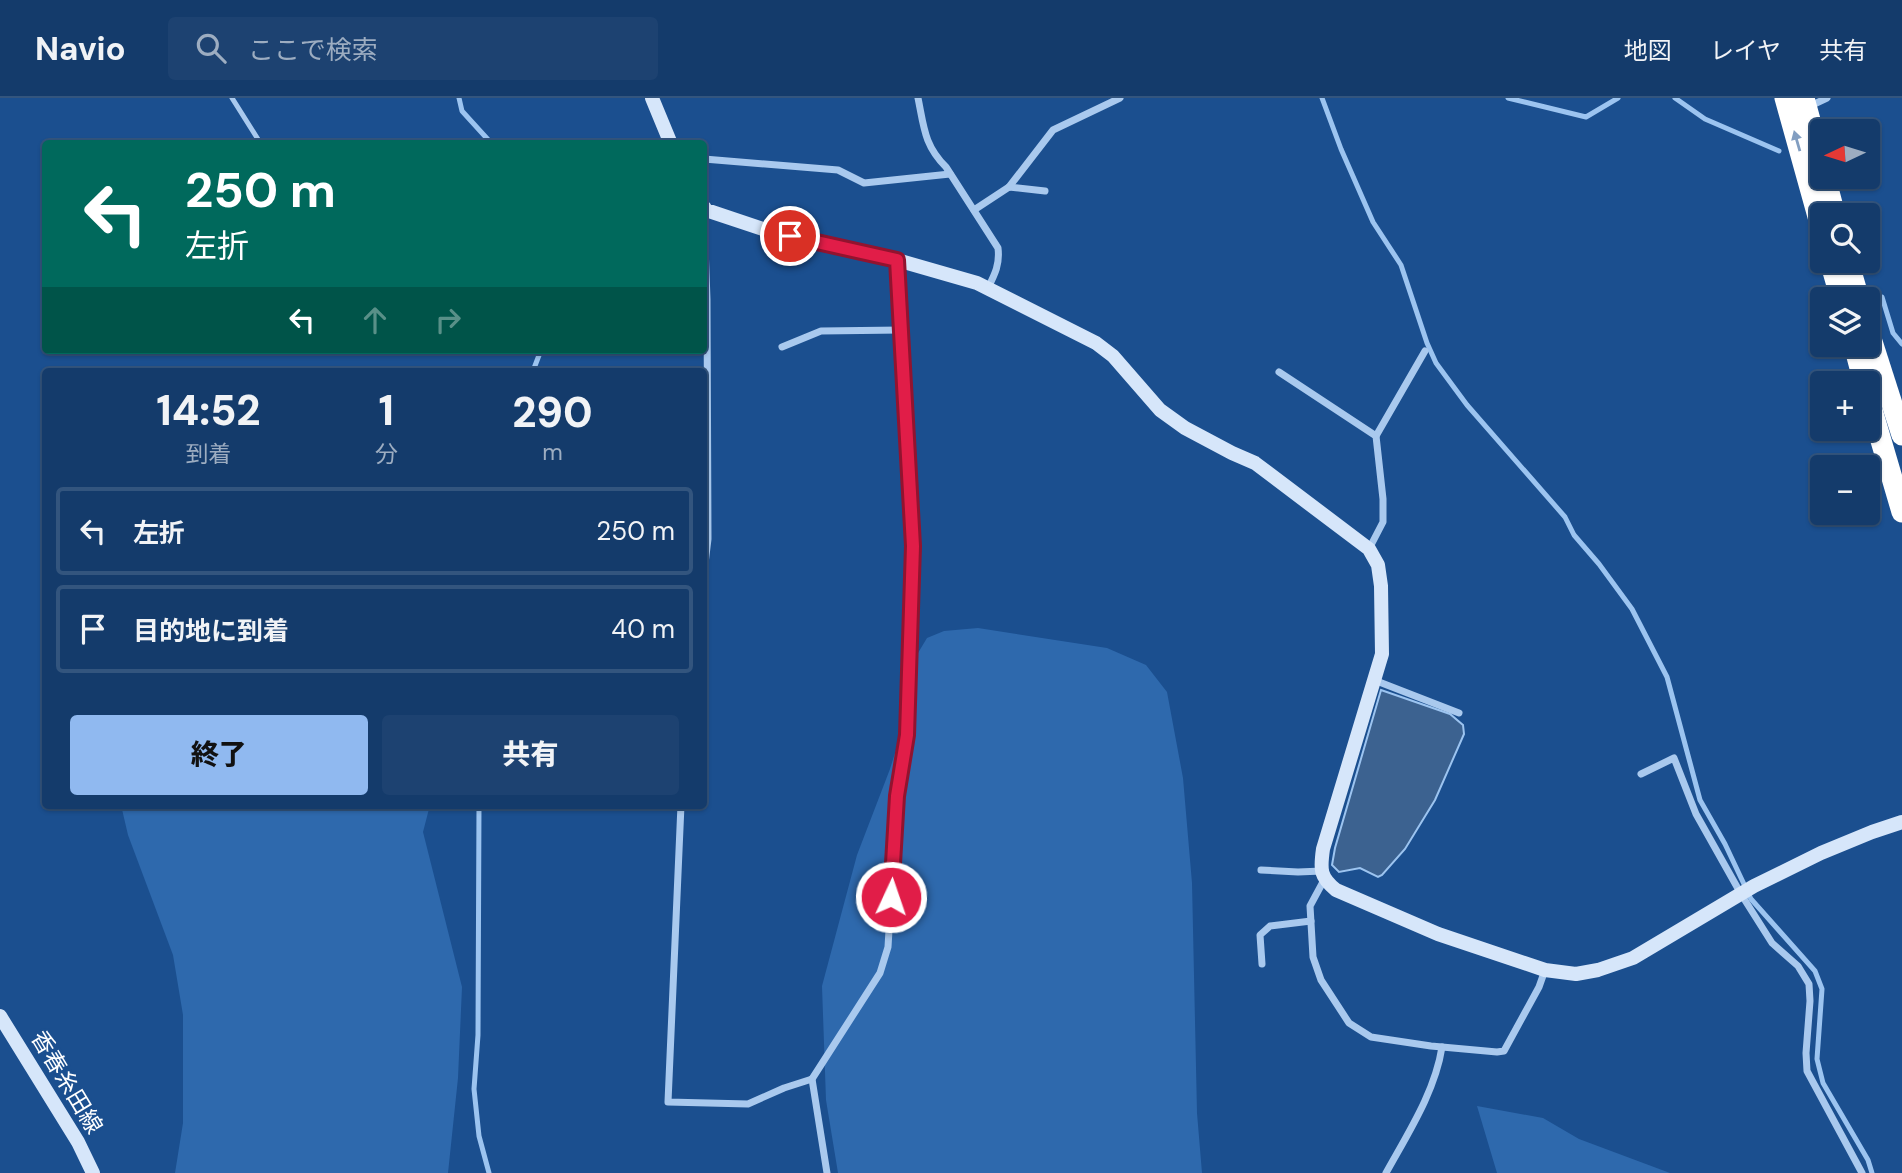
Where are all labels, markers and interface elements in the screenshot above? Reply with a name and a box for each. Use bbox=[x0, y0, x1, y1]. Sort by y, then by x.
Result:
search box bbox=[168, 17, 658, 80]
text: Navio bbox=[35, 27, 126, 70]
icon: search bbox=[192, 29, 230, 67]
text: ここで検索 bbox=[248, 33, 378, 67]
text: 地図 bbox=[1624, 35, 1672, 66]
text: レイヤ bbox=[1710, 35, 1781, 66]
text: 共有 bbox=[1819, 35, 1867, 66]
north arrow bbox=[1810, 119, 1880, 189]
map controls bbox=[1810, 119, 1880, 525]
one-way arrow bbox=[1791, 130, 1801, 151]
text: 250 m bbox=[185, 158, 336, 222]
icon: left bbox=[70, 168, 161, 259]
button: search bbox=[1810, 203, 1880, 273]
pin bbox=[760, 206, 820, 266]
icon: arrive bbox=[771, 217, 809, 255]
text: 左折 bbox=[185, 225, 249, 267]
button: layers bbox=[1810, 287, 1880, 357]
icon: left bbox=[283, 301, 321, 339]
icon: ahead bbox=[356, 301, 394, 339]
icon: right bbox=[429, 301, 467, 339]
button: + bbox=[1810, 371, 1880, 441]
text: 14:52 bbox=[156, 383, 260, 438]
text: 1 bbox=[379, 383, 394, 438]
text: 290 bbox=[512, 385, 593, 440]
text: m bbox=[542, 437, 563, 467]
text: 到着 bbox=[185, 439, 231, 469]
text: 分 bbox=[375, 439, 398, 469]
button: − bbox=[1810, 455, 1880, 525]
icon: left bbox=[74, 512, 112, 550]
text: 250 m bbox=[596, 514, 675, 548]
text: 左折 bbox=[133, 516, 185, 550]
icon: arrive bbox=[74, 610, 112, 648]
text: 40 m bbox=[611, 612, 675, 646]
text: 目的地に到着 bbox=[133, 614, 289, 648]
button: 終了 bbox=[70, 715, 368, 795]
button: 共有 bbox=[382, 715, 679, 795]
position arrow bbox=[854, 860, 928, 934]
street label: 香春糸田線 bbox=[25, 1025, 109, 1139]

